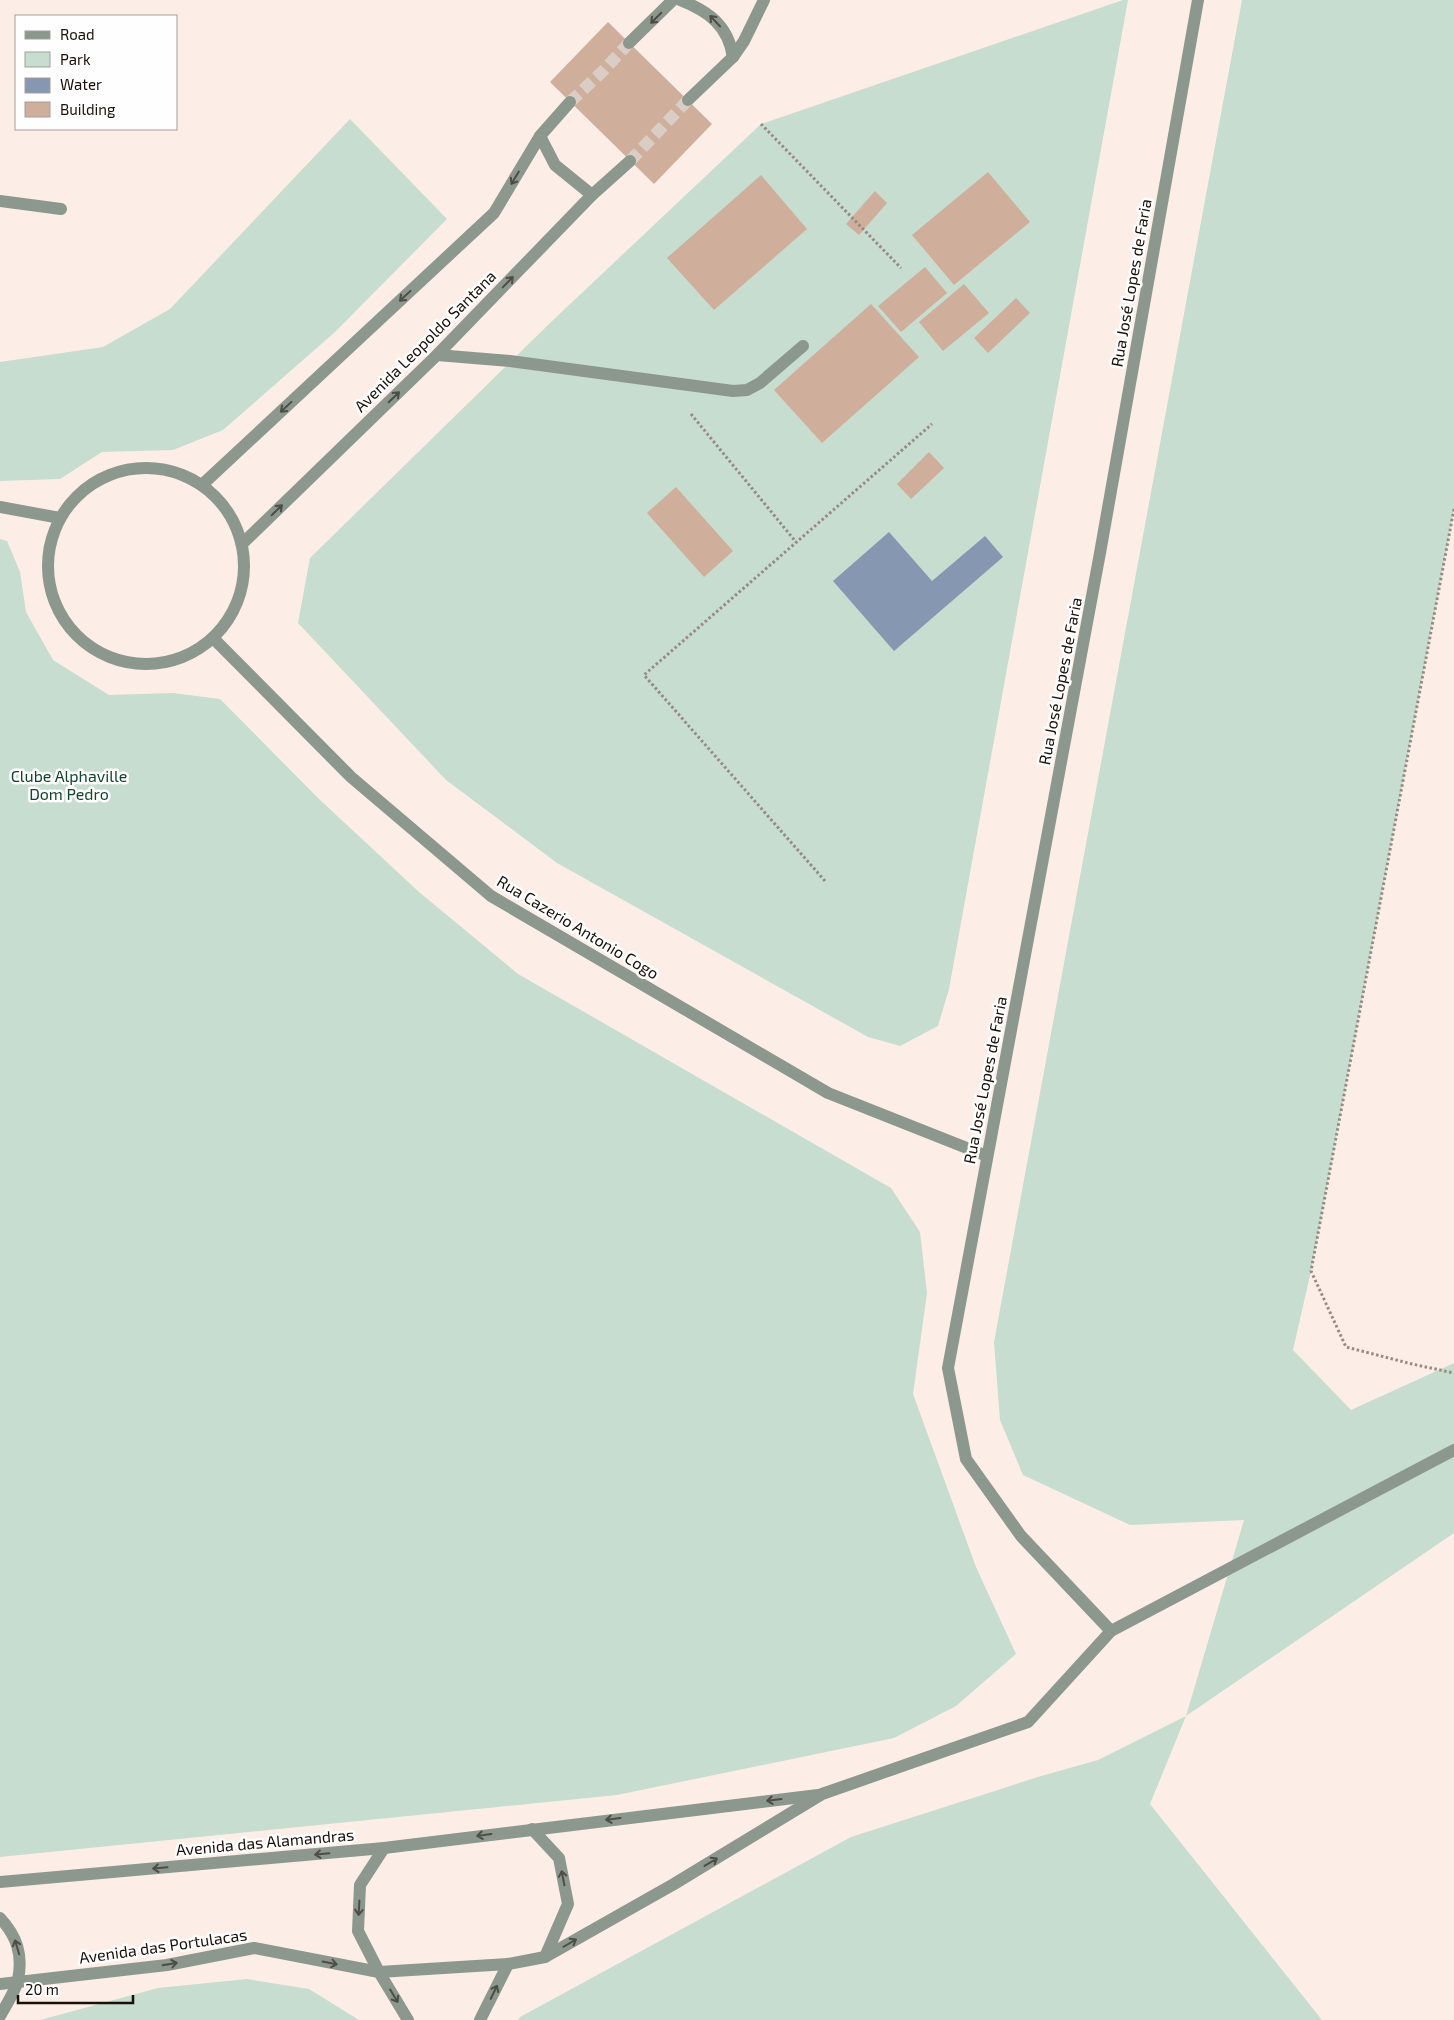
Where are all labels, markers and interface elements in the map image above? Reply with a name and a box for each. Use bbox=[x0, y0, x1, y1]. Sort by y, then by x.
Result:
one-way arrow bbox=[649, 12, 662, 24]
legend bbox=[15, 15, 178, 130]
one-way arrow bbox=[709, 15, 721, 27]
text: Road bbox=[60, 25, 95, 43]
text: Park bbox=[60, 50, 91, 68]
text: Water bbox=[60, 75, 102, 93]
text: Building bbox=[60, 100, 116, 118]
one-way arrow bbox=[509, 170, 519, 184]
street label: Rua José Lopes de Faria bbox=[1106, 197, 1155, 368]
street label: Avenida Leopoldo Santana bbox=[350, 266, 499, 415]
one-way arrow bbox=[502, 275, 514, 288]
one-way arrow bbox=[399, 290, 412, 302]
one-way arrow bbox=[387, 391, 400, 403]
one-way arrow bbox=[280, 401, 293, 413]
one-way arrow bbox=[270, 504, 283, 516]
street label: Rua José Lopes de Faria bbox=[1034, 596, 1085, 766]
park label: Clube Alphaville Dom Pedro bbox=[11, 766, 127, 803]
street label: Rua Cazerio Antonio Cogo bbox=[494, 871, 663, 982]
street label: Rua José Lopes de Faria bbox=[959, 995, 1010, 1165]
one-way arrow bbox=[766, 1795, 782, 1805]
one-way arrow bbox=[605, 1814, 621, 1824]
street label: Avenida das Alamandras bbox=[175, 1824, 355, 1859]
one-way arrow bbox=[476, 1830, 492, 1840]
one-way arrow bbox=[315, 1849, 331, 1858]
one-way arrow bbox=[703, 1856, 717, 1866]
one-way arrow bbox=[153, 1863, 169, 1873]
one-way arrow bbox=[558, 1871, 567, 1887]
one-way arrow bbox=[354, 1899, 364, 1915]
street label: Avenida das Portulacas bbox=[78, 1924, 248, 1967]
one-way arrow bbox=[562, 1938, 577, 1947]
one-way arrow bbox=[12, 1940, 21, 1956]
one-way arrow bbox=[321, 1958, 337, 1968]
one-way arrow bbox=[162, 1959, 178, 1969]
scale bar bbox=[18, 1972, 132, 2004]
text: 20 m bbox=[25, 1980, 59, 1998]
one-way arrow bbox=[490, 1985, 499, 2000]
one-way arrow bbox=[389, 1989, 399, 2003]

